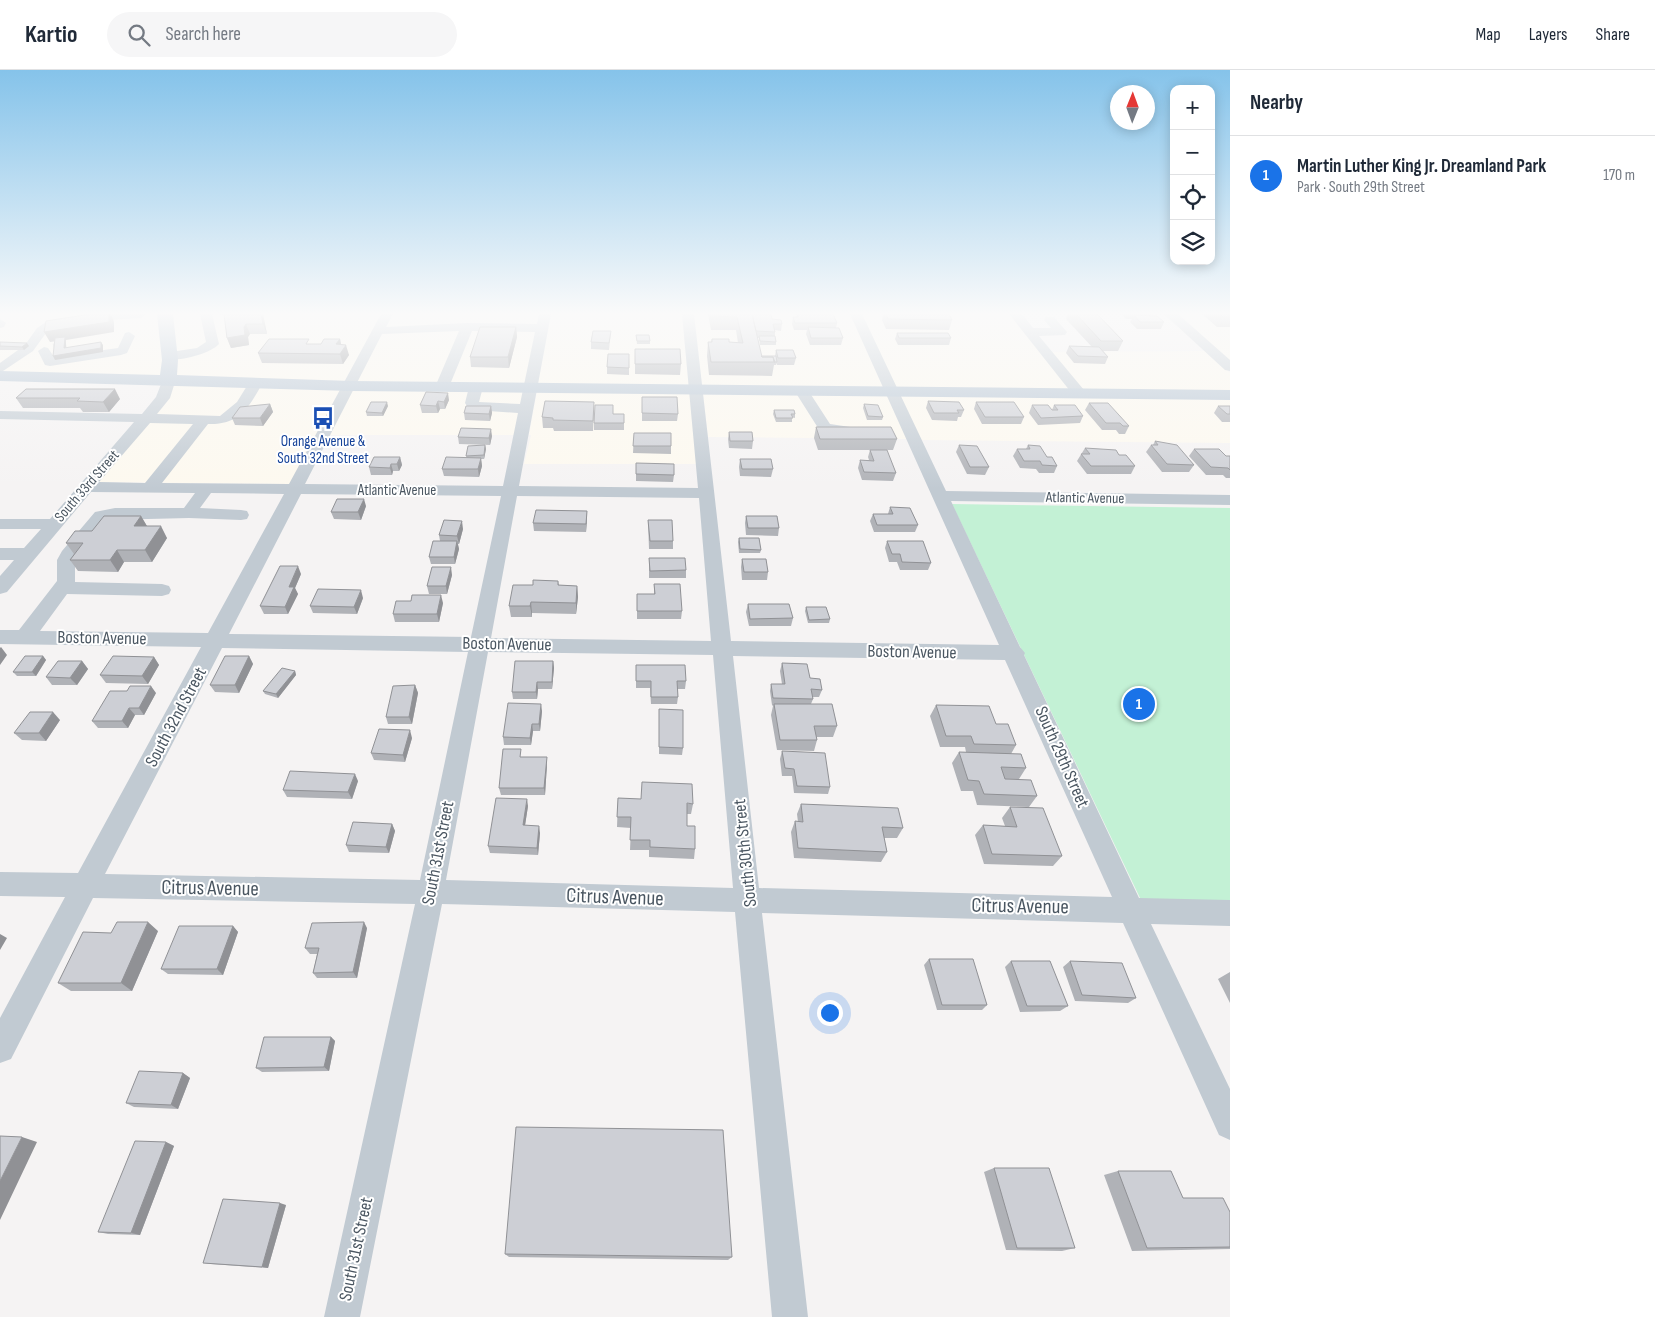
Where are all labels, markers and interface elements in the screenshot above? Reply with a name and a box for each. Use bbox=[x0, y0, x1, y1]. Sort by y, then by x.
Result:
search box bbox=[107, 12, 457, 57]
text: Kartio bbox=[25, 20, 77, 49]
icon: search bbox=[125, 21, 153, 49]
text: Search here bbox=[165, 23, 241, 46]
text: Map bbox=[1476, 24, 1501, 45]
text: Layers bbox=[1529, 24, 1568, 45]
text: Share bbox=[1596, 24, 1630, 45]
north arrow bbox=[1110, 85, 1155, 130]
map controls bbox=[1170, 85, 1215, 265]
button: + bbox=[1170, 85, 1215, 130]
text: Nearby bbox=[1250, 90, 1303, 115]
button: − bbox=[1170, 130, 1215, 175]
text: Martin Luther King Jr. Dreamland Park bbox=[1297, 155, 1546, 178]
text: 1 bbox=[1263, 166, 1269, 185]
text: 170 m bbox=[1603, 166, 1635, 185]
button: locate bbox=[1170, 175, 1215, 220]
text: Park · South 29th Street bbox=[1297, 178, 1425, 197]
button: layers bbox=[1170, 220, 1215, 265]
bus stop icon: Orange Avenue & South 32nd Street bbox=[310, 405, 336, 431]
place label: Orange Avenue & South 32nd Street bbox=[277, 432, 369, 468]
street label: South 33rd Street bbox=[51, 446, 124, 526]
street label: Atlantic Avenue bbox=[357, 481, 436, 500]
street label: Atlantic Avenue bbox=[1045, 488, 1124, 508]
street label: Boston Avenue bbox=[57, 627, 147, 649]
street label: Boston Avenue bbox=[462, 633, 552, 655]
street label: Boston Avenue bbox=[867, 641, 957, 663]
street label: South 32nd Street bbox=[141, 663, 211, 770]
pin: 1 bbox=[1123, 685, 1155, 723]
street label: South 29th Street bbox=[1030, 703, 1094, 811]
street label: South 30th Street bbox=[729, 798, 761, 908]
street label: South 31st Street bbox=[418, 799, 458, 907]
street label: Citrus Avenue bbox=[161, 875, 259, 901]
street label: Citrus Avenue bbox=[566, 883, 664, 911]
street label: Citrus Avenue bbox=[971, 893, 1069, 919]
your location bbox=[817, 1000, 843, 1026]
street label: South 31st Street bbox=[335, 1195, 377, 1303]

